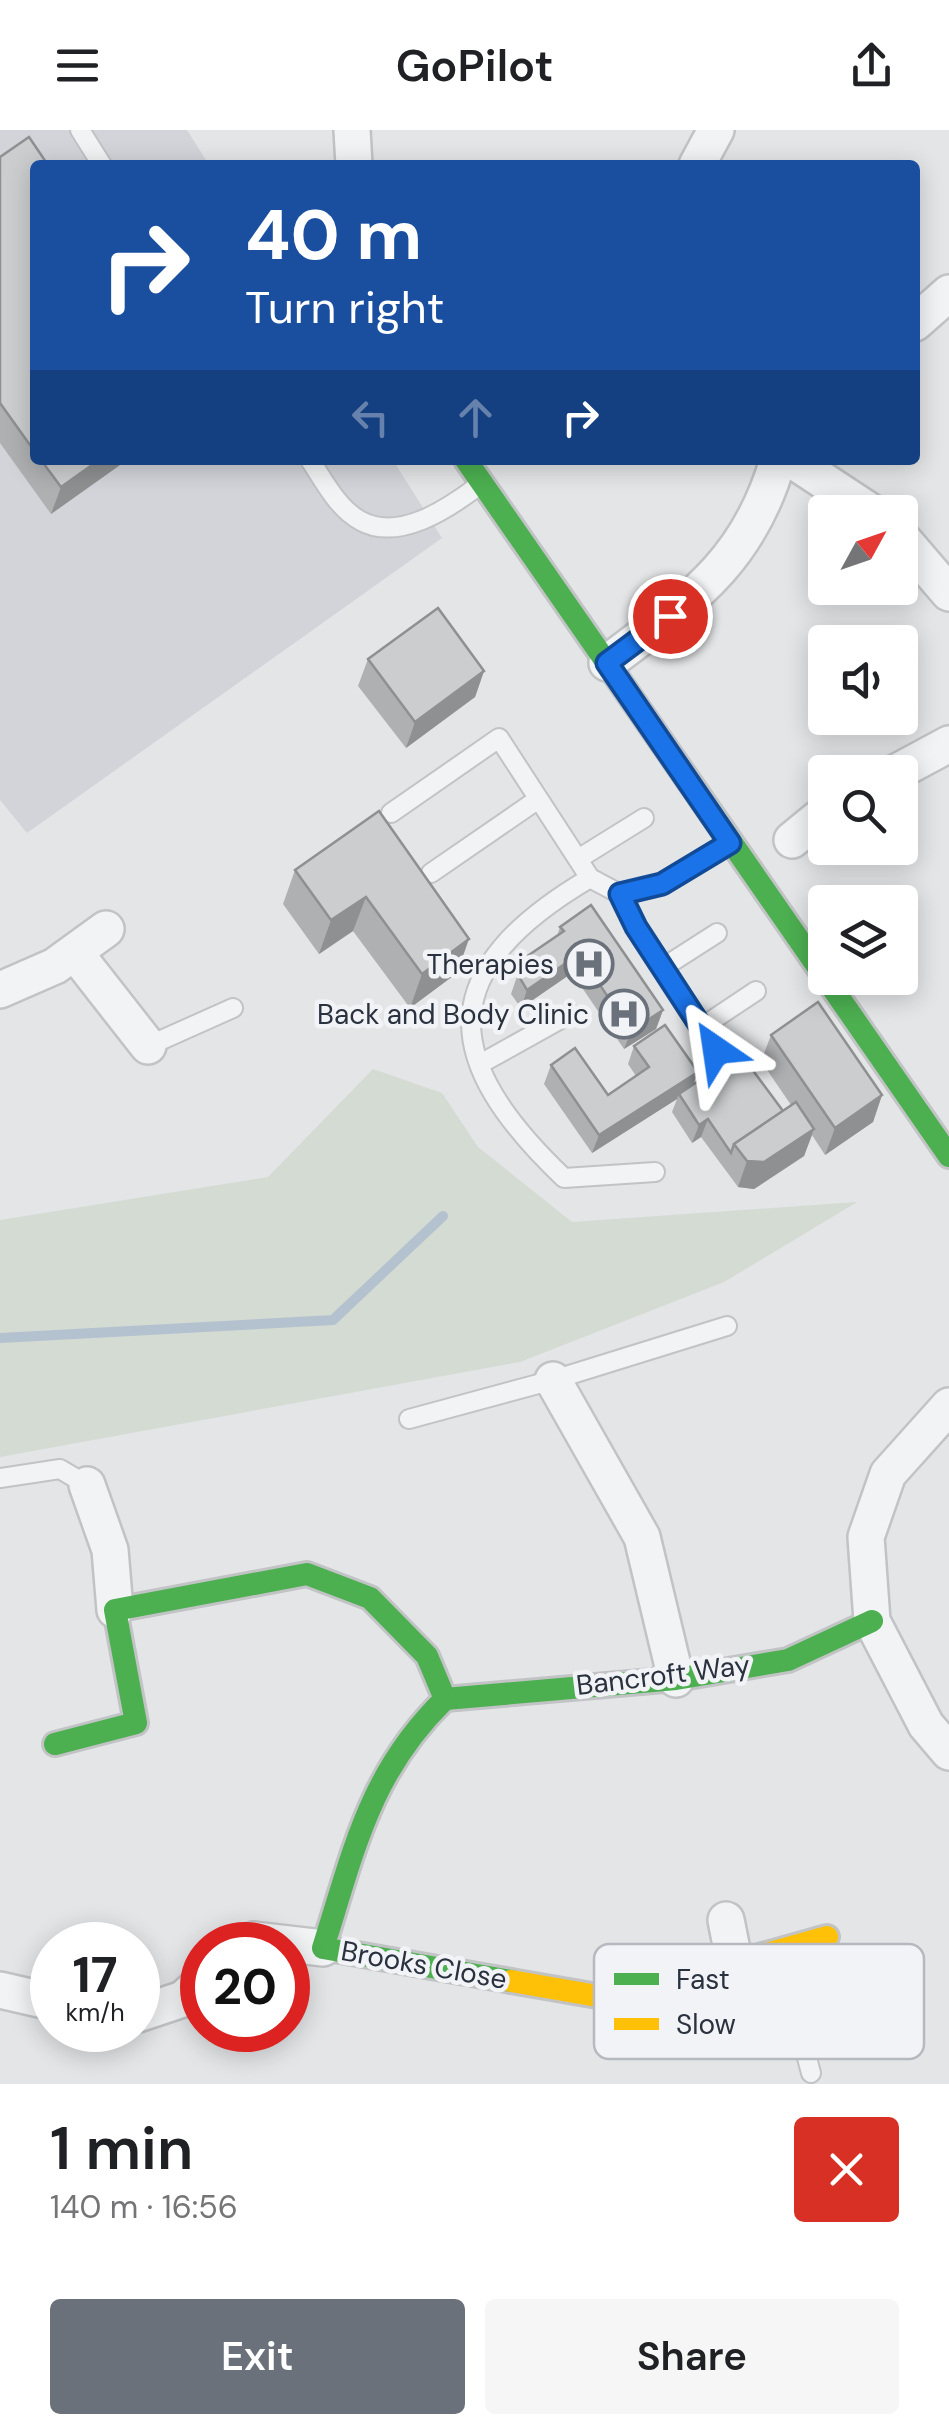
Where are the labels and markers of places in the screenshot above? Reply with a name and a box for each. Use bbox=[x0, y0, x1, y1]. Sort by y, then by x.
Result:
pin bbox=[628, 574, 713, 659]
hospital icon: Therapies bbox=[563, 938, 615, 990]
place label: Therapies bbox=[426, 946, 554, 983]
hospital icon: Back and Body Clinic bbox=[598, 988, 650, 1040]
place label: Back and Body Clinic bbox=[317, 996, 589, 1033]

